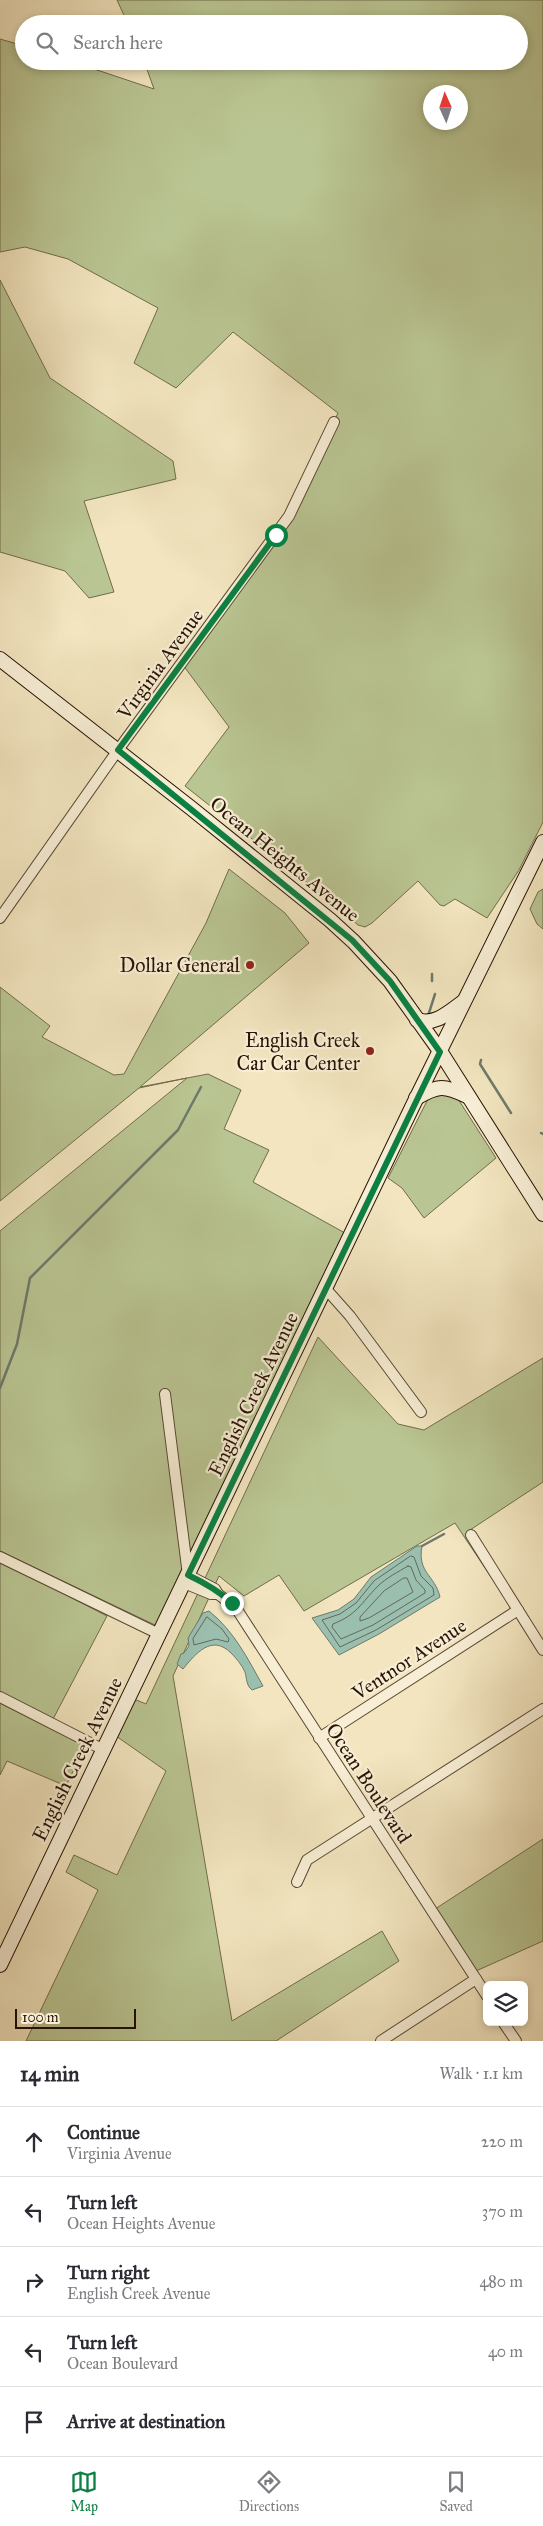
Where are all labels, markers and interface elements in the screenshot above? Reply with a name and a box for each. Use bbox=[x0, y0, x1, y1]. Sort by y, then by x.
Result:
search box bbox=[15, 15, 528, 70]
icon: search bbox=[33, 29, 61, 57]
text: Search here bbox=[73, 31, 163, 54]
north arrow bbox=[423, 85, 468, 130]
route start bbox=[265, 524, 288, 547]
street label: Virginia Avenue bbox=[111, 604, 209, 725]
street label: Ocean Heights Avenue bbox=[205, 791, 365, 927]
place label: Dollar General bbox=[120, 953, 241, 977]
marker: Dollar General bbox=[244, 959, 256, 971]
place label: English Creek Car Car Center bbox=[237, 1028, 361, 1075]
marker: English Creek Car Car Center bbox=[364, 1045, 376, 1057]
street label: English Creek Avenue bbox=[203, 1308, 304, 1480]
route end bbox=[221, 1592, 244, 1615]
street label: Ventnor Avenue bbox=[346, 1613, 471, 1705]
street label: English Creek Avenue bbox=[27, 1673, 128, 1845]
street label: Ocean Boulevard bbox=[321, 1718, 417, 1848]
map controls bbox=[483, 1981, 528, 2026]
button: layers bbox=[483, 1981, 528, 2026]
scale bar bbox=[15, 2006, 136, 2029]
text: 100 m bbox=[22, 2009, 59, 2026]
text: 14 min bbox=[20, 2061, 79, 2087]
text: Walk · 1.1 km bbox=[439, 2064, 523, 2083]
text: Continue bbox=[67, 2121, 140, 2144]
icon: ahead bbox=[20, 2128, 48, 2156]
text: 220 m bbox=[481, 2132, 523, 2151]
text: Virginia Avenue bbox=[67, 2144, 172, 2163]
text: Turn left bbox=[67, 2191, 137, 2214]
icon: left bbox=[20, 2198, 48, 2226]
text: 370 m bbox=[482, 2202, 523, 2221]
text: Ocean Heights Avenue bbox=[67, 2214, 215, 2233]
text: Turn right bbox=[67, 2261, 150, 2284]
icon: right bbox=[20, 2268, 48, 2296]
text: 480 m bbox=[479, 2272, 523, 2291]
text: English Creek Avenue bbox=[67, 2284, 210, 2303]
text: Turn left bbox=[67, 2331, 137, 2354]
icon: left bbox=[20, 2338, 48, 2366]
text: 40 m bbox=[488, 2342, 523, 2361]
text: Ocean Boulevard bbox=[67, 2354, 178, 2373]
icon: arrive bbox=[20, 2408, 48, 2436]
text: Arrive at destination bbox=[67, 2410, 225, 2433]
tab: Map bbox=[70, 2468, 98, 2515]
tab: Directions bbox=[239, 2468, 299, 2515]
tab: Saved bbox=[440, 2468, 473, 2515]

